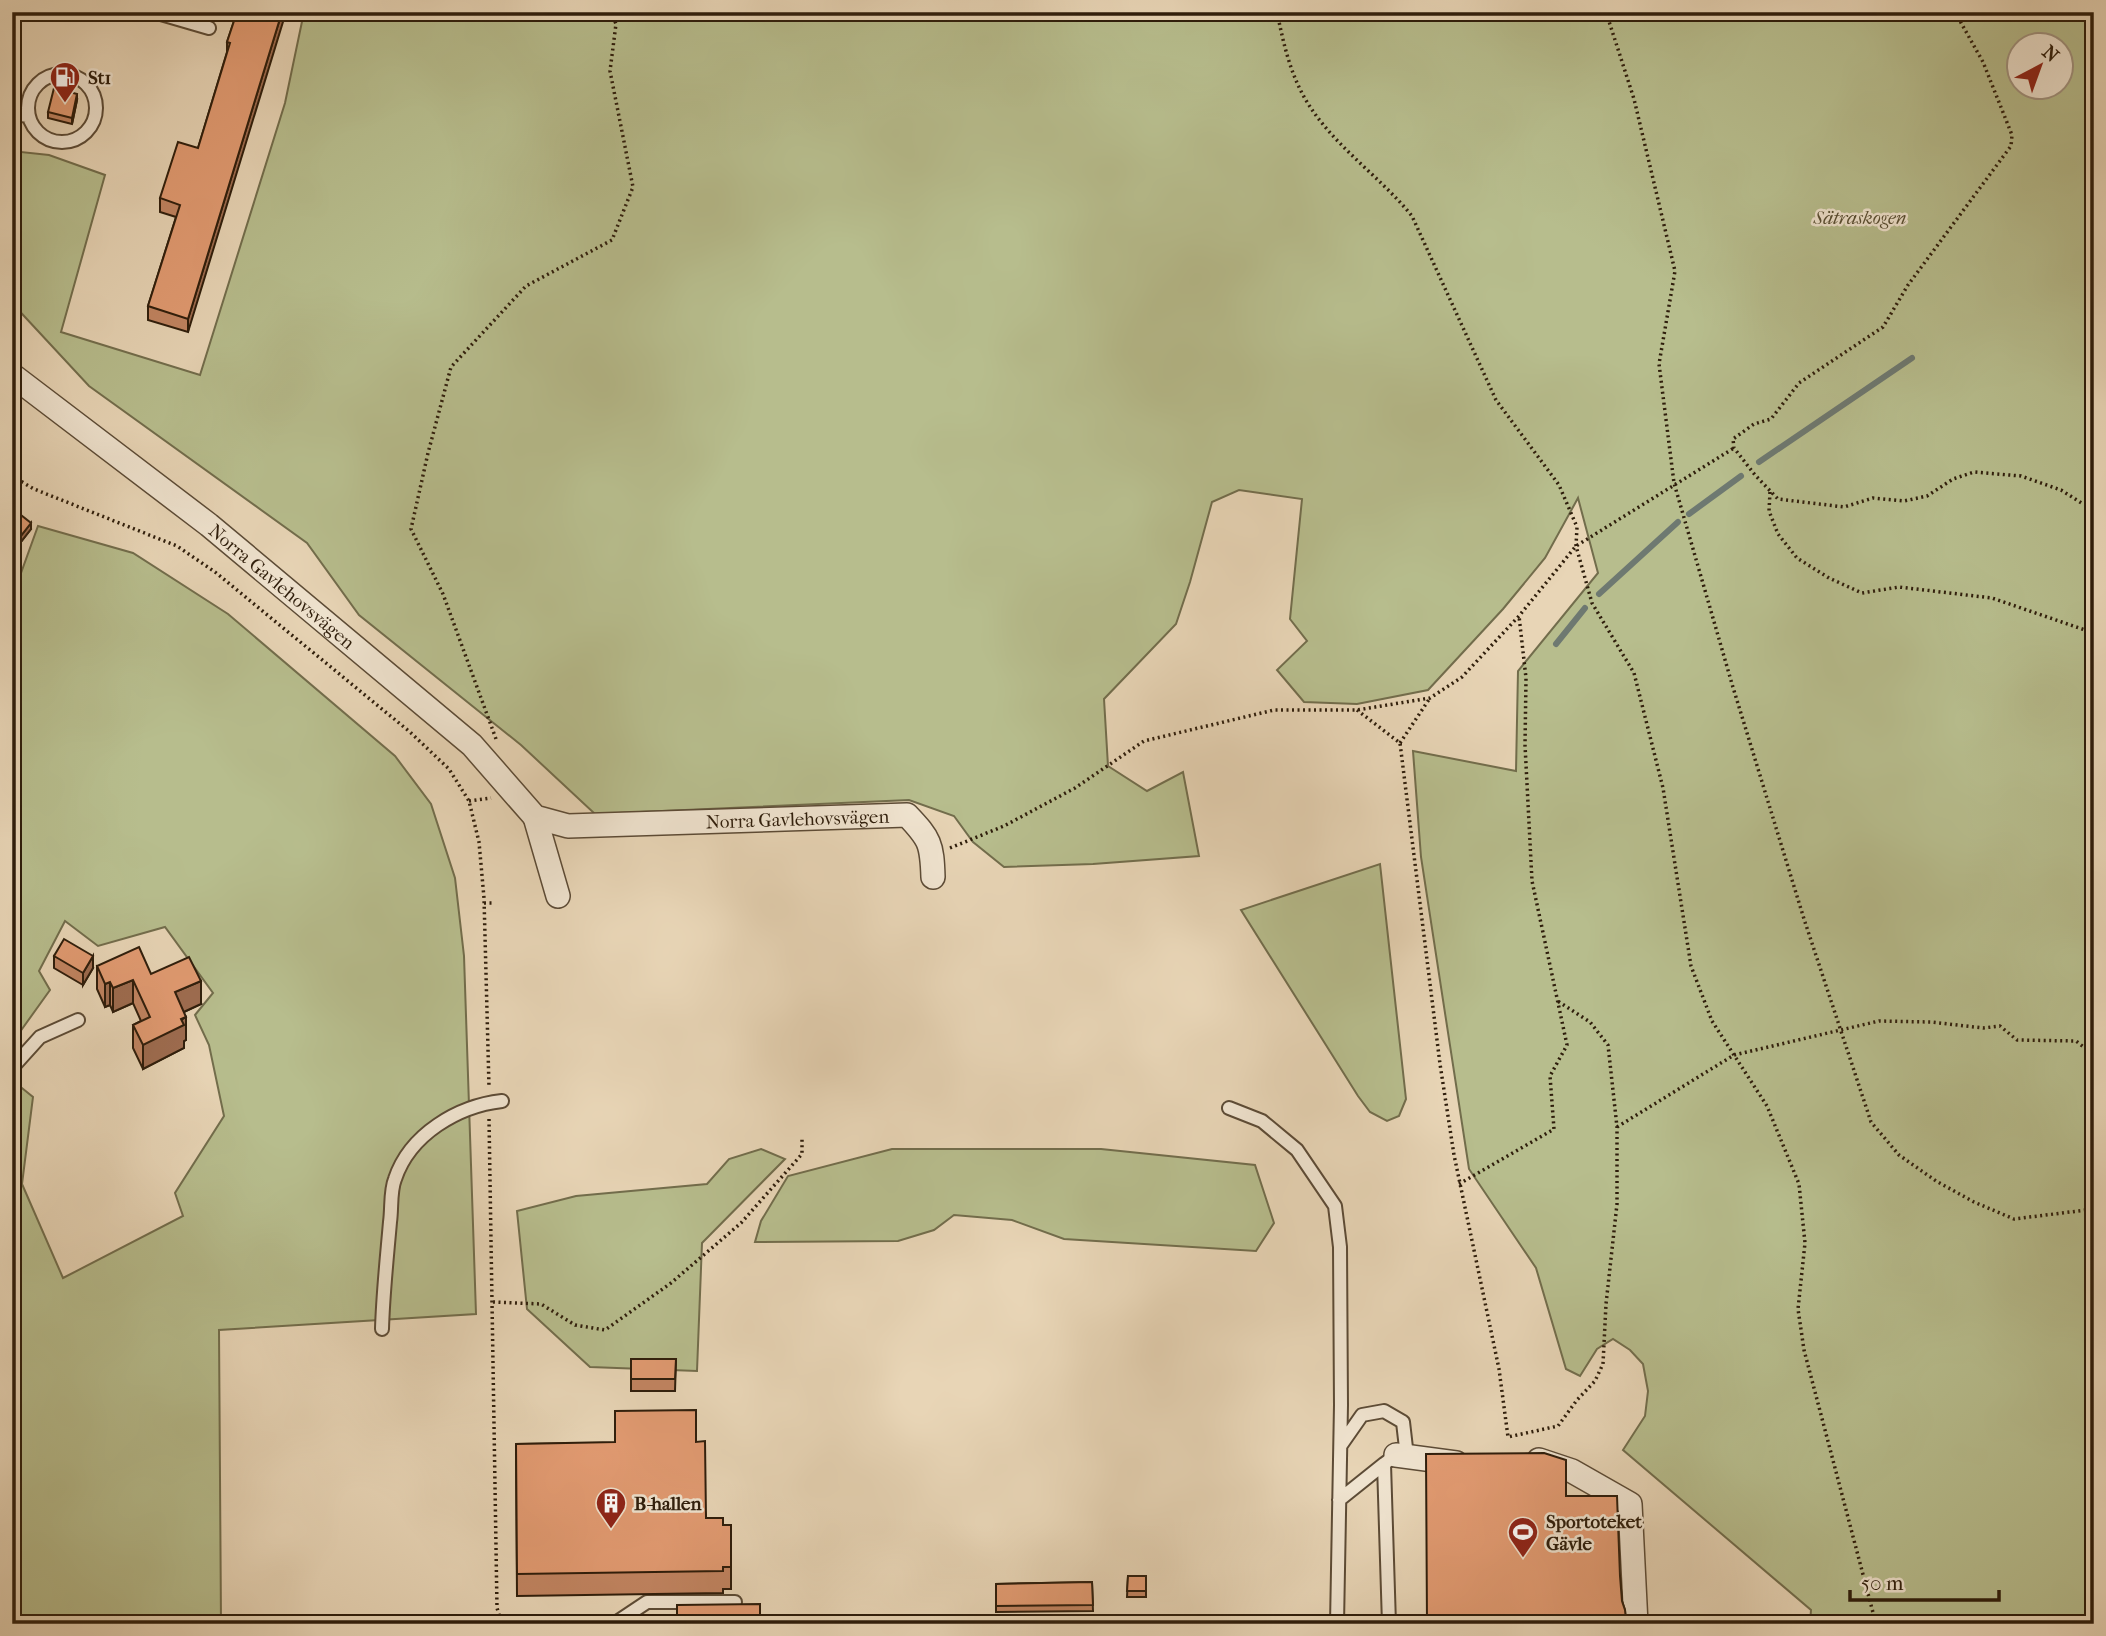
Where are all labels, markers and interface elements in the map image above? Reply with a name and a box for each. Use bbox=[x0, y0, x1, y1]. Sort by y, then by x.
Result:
north arrow bbox=[2004, 32, 2074, 102]
text: N bbox=[2038, 41, 2064, 67]
fuel station icon: St1 bbox=[48, 60, 82, 104]
place label: St1 bbox=[88, 67, 111, 89]
park label: Sätraskogen bbox=[1813, 207, 1906, 229]
street label: Norra Gavlehovsvägen bbox=[204, 520, 359, 654]
street label: Norra Gavlehovsvägen bbox=[705, 806, 890, 834]
building icon: B-hallen bbox=[594, 1486, 628, 1530]
place label: B-hallen bbox=[634, 1493, 703, 1515]
place label: Sportoteket Gävle bbox=[1546, 1511, 1642, 1555]
sports icon: Sportoteket Gävle bbox=[1506, 1515, 1540, 1559]
scale bar bbox=[1850, 1559, 1999, 1603]
text: 50 m bbox=[1861, 1571, 1904, 1595]

